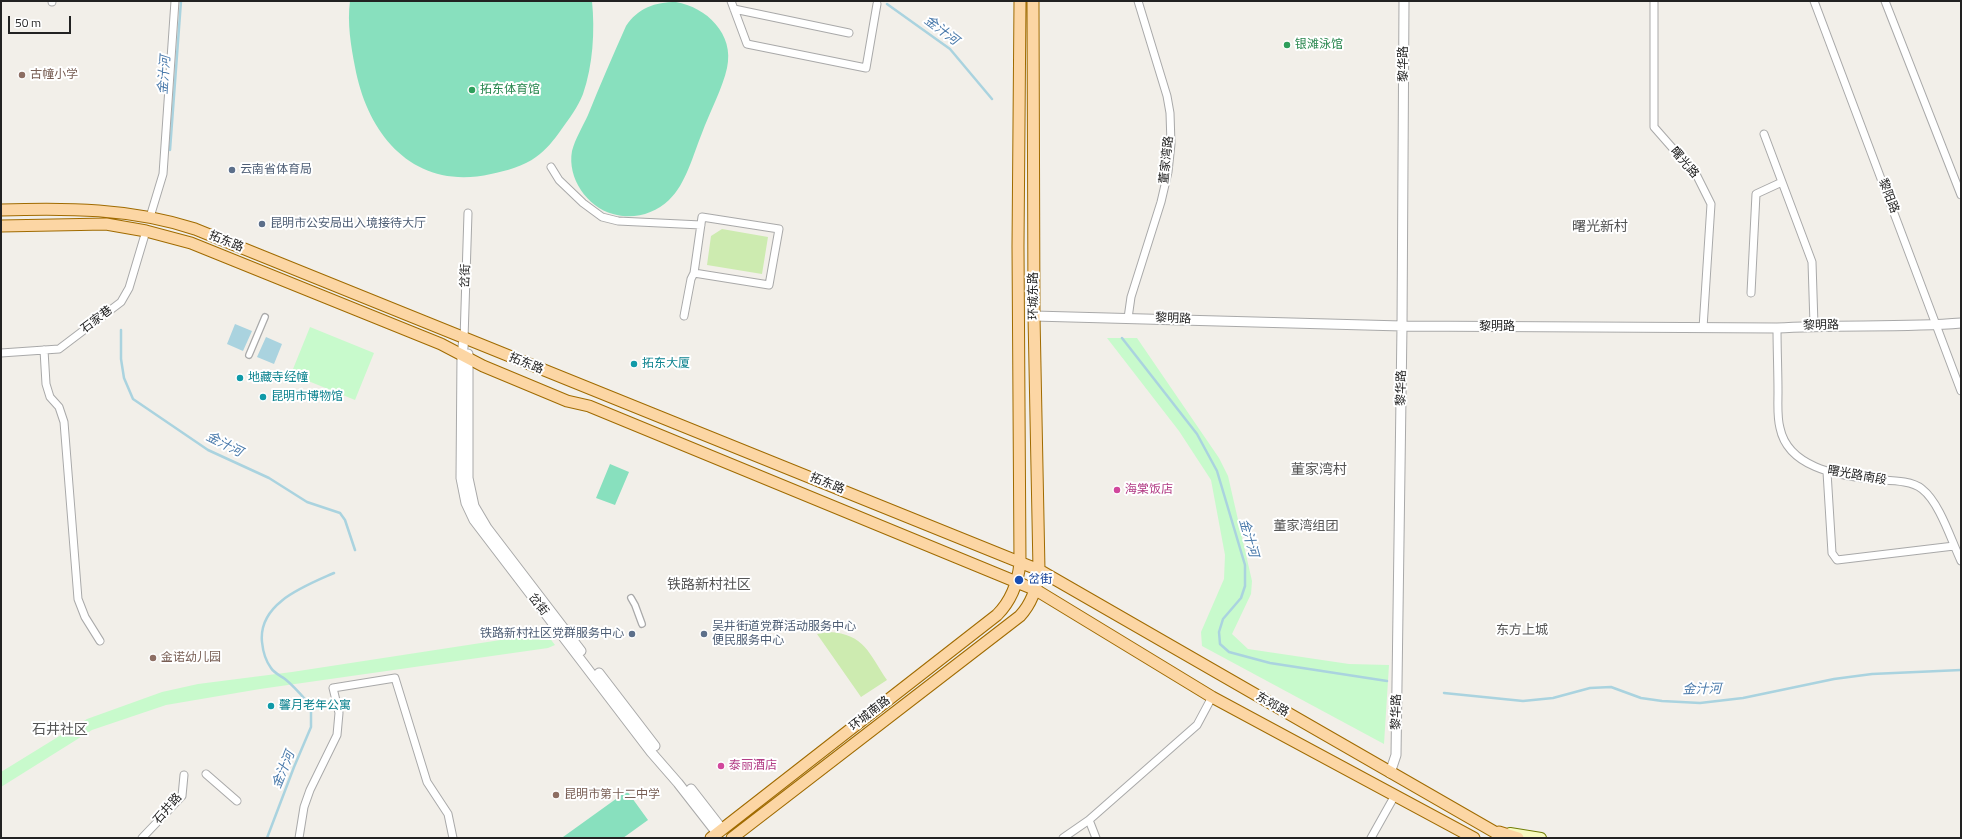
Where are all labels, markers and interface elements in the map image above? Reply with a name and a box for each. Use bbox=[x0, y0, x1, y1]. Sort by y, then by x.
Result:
scale bar bbox=[10, 8, 73, 34]
text: 50 m bbox=[15, 13, 41, 32]
water label: 金汁河 bbox=[921, 13, 961, 49]
place label: 银滩泳馆 bbox=[1295, 38, 1343, 52]
marker: 银滩泳馆 bbox=[1282, 40, 1292, 50]
street label: 黎华路 bbox=[1397, 46, 1411, 82]
water label: 金汁河 bbox=[156, 55, 174, 95]
place label: 古幢小学 bbox=[30, 68, 78, 82]
marker: 古幢小学 bbox=[17, 70, 27, 80]
place label: 拓东体育馆 bbox=[480, 83, 540, 97]
marker: 拓东体育馆 bbox=[467, 85, 477, 95]
street label: 董家湾路 bbox=[1157, 135, 1177, 185]
street label: 曙光路 bbox=[1667, 145, 1701, 181]
place label: 云南省体育局 bbox=[240, 163, 312, 177]
marker: 云南省体育局 bbox=[227, 165, 237, 175]
street label: 黎阳路 bbox=[1875, 177, 1901, 215]
place label: 昆明市公安局出入境接待大厅 bbox=[270, 217, 426, 231]
marker: 昆明市公安局出入境接待大厅 bbox=[257, 219, 267, 229]
district label: 曙光新村 bbox=[1572, 220, 1628, 236]
street label: 拓东路 bbox=[207, 229, 245, 255]
street label: 岔街 bbox=[458, 264, 474, 288]
street label: 环城东路 bbox=[1027, 272, 1041, 320]
street label: 石家巷 bbox=[78, 303, 116, 337]
street label: 黎明路 bbox=[1155, 311, 1191, 327]
street label: 黎明路 bbox=[1803, 318, 1839, 334]
street label: 黎明路 bbox=[1479, 320, 1515, 334]
street label: 拓东路 bbox=[507, 351, 545, 377]
place label: 拓东大厦 bbox=[642, 357, 690, 371]
marker: 拓东大厦 bbox=[629, 359, 639, 369]
street label: 黎华路 bbox=[1394, 370, 1410, 406]
place label: 地藏寺经幢 bbox=[248, 371, 308, 385]
marker: 地藏寺经幢 bbox=[235, 373, 245, 383]
place label: 昆明市博物馆 bbox=[271, 390, 343, 404]
marker: 昆明市博物馆 bbox=[258, 392, 268, 402]
water label: 金汁河 bbox=[203, 429, 245, 461]
district label: 董家湾村 bbox=[1291, 463, 1347, 479]
street label: 曙光路南段 bbox=[1826, 464, 1888, 488]
street label: 拓东路 bbox=[808, 471, 846, 497]
place label: 海棠饭店 bbox=[1125, 483, 1173, 497]
marker: 海棠饭店 bbox=[1112, 485, 1122, 495]
water label: 金汁河 bbox=[1235, 517, 1261, 559]
district label: 董家湾组团 bbox=[1274, 519, 1338, 535]
place label: 岔街 bbox=[1028, 573, 1052, 587]
marker: 岔街 bbox=[1013, 574, 1025, 586]
district label: 铁路新村社区 bbox=[667, 578, 751, 594]
street label: 岔街 bbox=[525, 591, 551, 619]
place label: 吴井街道党群活动服务中心 便民服务中心 bbox=[712, 620, 856, 648]
district label: 东方上城 bbox=[1496, 623, 1548, 639]
place label: 铁路新村社区党群服务中心 bbox=[480, 627, 624, 641]
marker: 铁路新村社区党群服务中心 bbox=[627, 629, 637, 639]
marker: 吴井街道党群活动服务中心 便民服务中心 bbox=[699, 629, 709, 639]
place label: 金诺幼儿园 bbox=[161, 651, 221, 665]
marker: 金诺幼儿园 bbox=[148, 653, 158, 663]
water label: 金汁河 bbox=[1682, 682, 1722, 698]
street label: 东郊路 bbox=[1253, 690, 1291, 720]
street label: 环城南路 bbox=[847, 694, 893, 734]
street label: 黎华路 bbox=[1389, 694, 1405, 730]
place label: 馨月老年公寓 bbox=[279, 699, 351, 713]
marker: 馨月老年公寓 bbox=[266, 701, 276, 711]
district label: 石井社区 bbox=[32, 723, 88, 739]
water label: 金汁河 bbox=[269, 749, 299, 791]
place label: 泰丽酒店 bbox=[729, 759, 777, 773]
marker: 泰丽酒店 bbox=[716, 761, 726, 771]
place label: 昆明市第十二中学 bbox=[564, 788, 660, 802]
marker: 昆明市第十二中学 bbox=[551, 790, 561, 800]
street label: 石井路 bbox=[151, 791, 185, 827]

